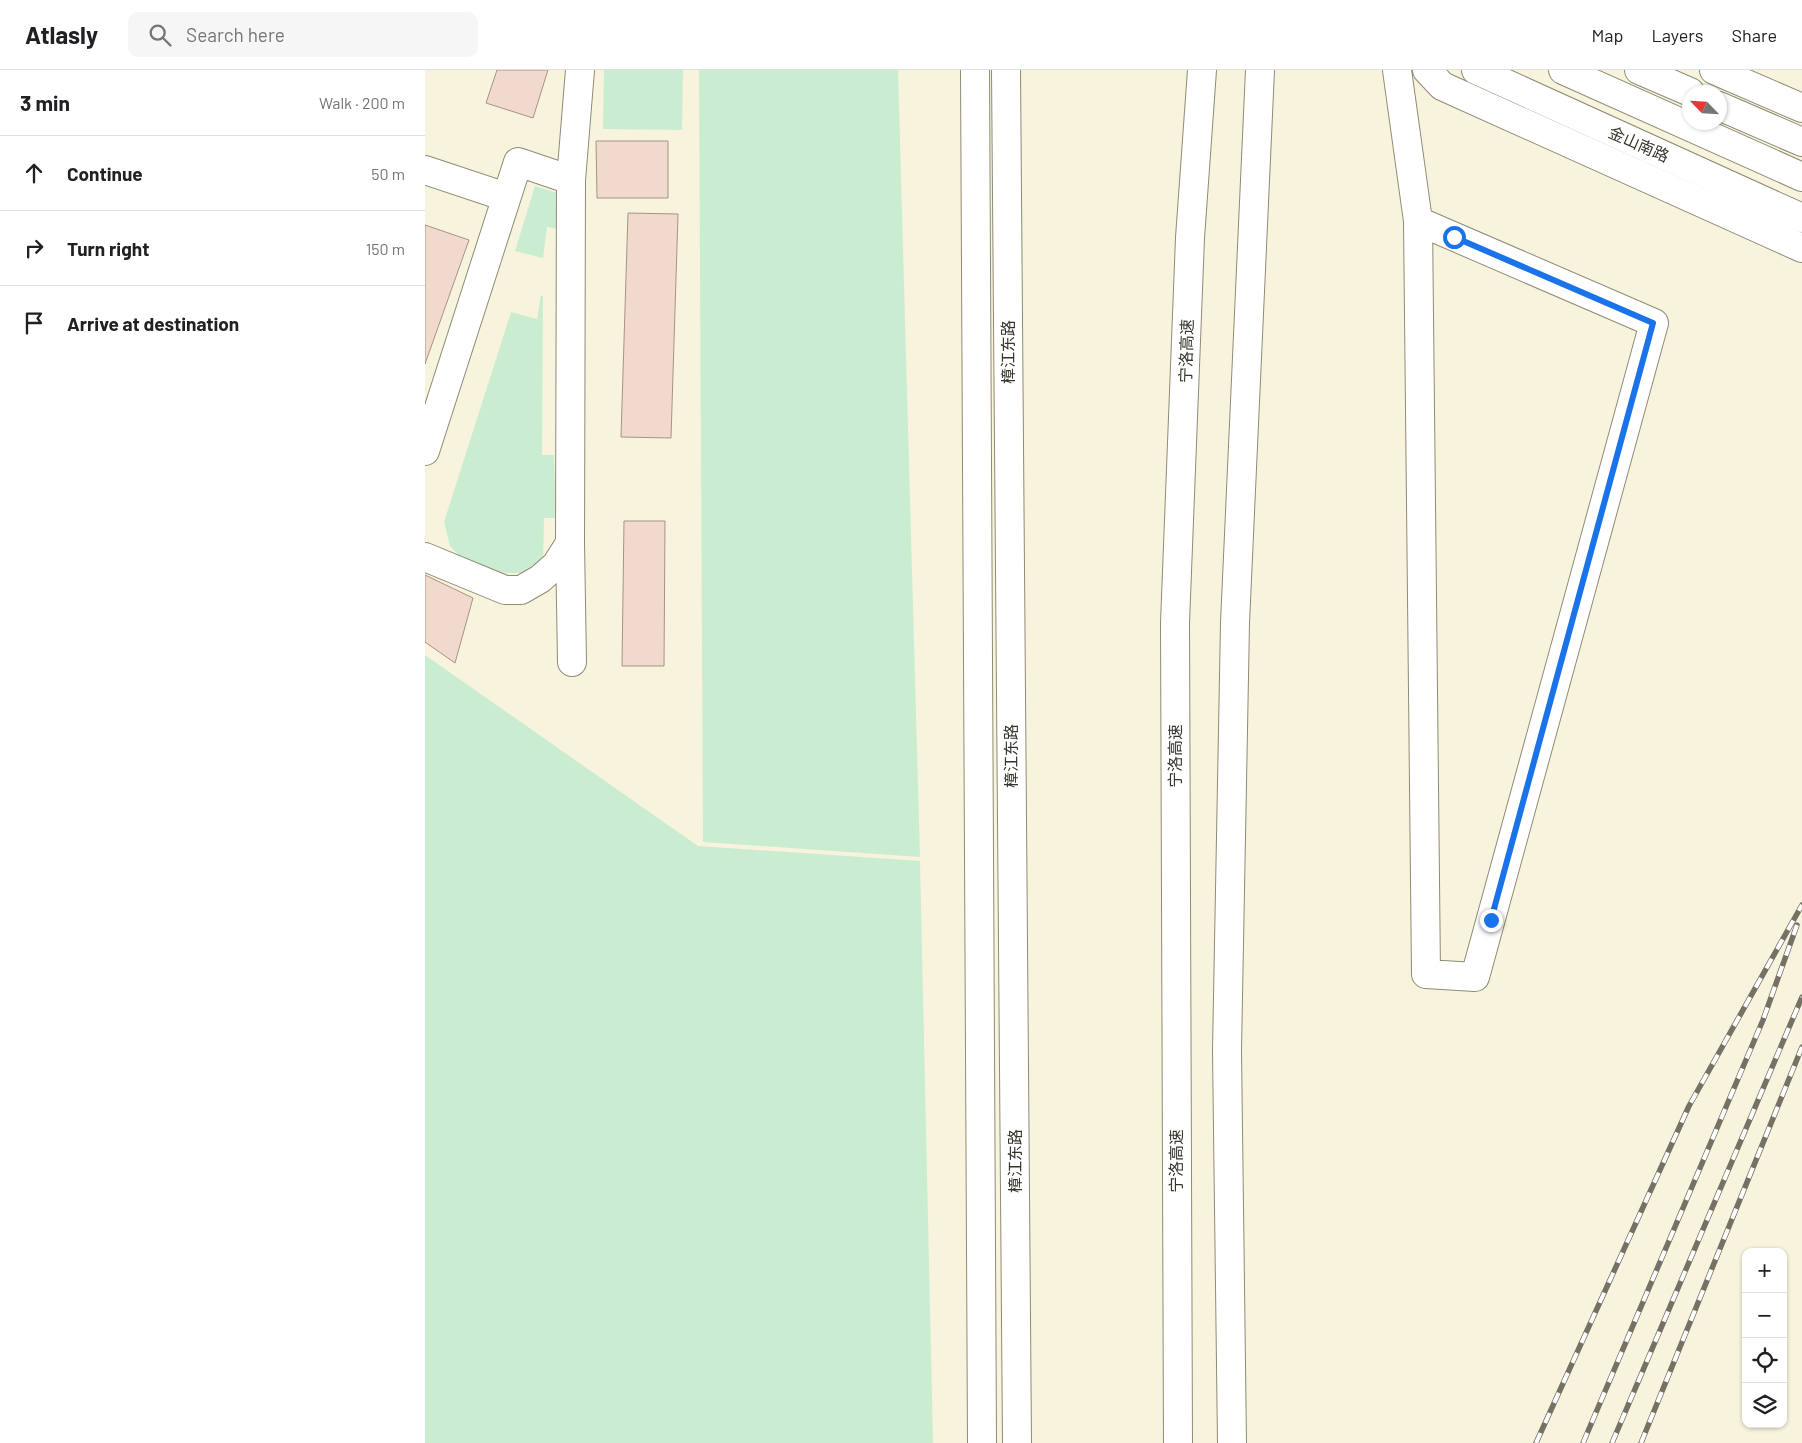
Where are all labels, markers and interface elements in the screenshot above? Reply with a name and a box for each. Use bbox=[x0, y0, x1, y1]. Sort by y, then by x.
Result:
search box bbox=[128, 12, 478, 57]
text: Atlasly bbox=[25, 20, 98, 49]
icon: search bbox=[146, 21, 174, 49]
text: Search here bbox=[186, 23, 285, 46]
text: Map bbox=[1591, 24, 1623, 46]
text: Layers bbox=[1651, 24, 1704, 46]
text: Share bbox=[1732, 24, 1777, 46]
north arrow bbox=[1682, 85, 1727, 130]
text: 3 min bbox=[20, 90, 70, 115]
text: Walk · 200 m bbox=[319, 93, 405, 112]
street label: 金山南路 bbox=[1606, 122, 1672, 165]
icon: ahead bbox=[20, 159, 48, 187]
text: Continue bbox=[67, 162, 143, 185]
text: 50 m bbox=[371, 164, 405, 183]
route start bbox=[1443, 226, 1466, 249]
icon: right bbox=[20, 234, 48, 262]
text: Turn right bbox=[67, 237, 149, 260]
text: 150 m bbox=[366, 239, 405, 258]
icon: arrive bbox=[20, 309, 48, 337]
text: Arrive at destination bbox=[67, 312, 239, 335]
street label: 宁洛高速 bbox=[1175, 319, 1196, 383]
street label: 樟江东路 bbox=[998, 320, 1017, 384]
street label: 樟江东路 bbox=[1001, 724, 1020, 788]
street label: 宁洛高速 bbox=[1165, 724, 1184, 788]
route end bbox=[1480, 909, 1503, 932]
street label: 樟江东路 bbox=[1005, 1129, 1024, 1193]
street label: 宁洛高速 bbox=[1166, 1129, 1185, 1193]
map controls bbox=[1742, 1248, 1787, 1428]
button: + bbox=[1742, 1248, 1787, 1293]
button: − bbox=[1742, 1293, 1787, 1338]
button: locate bbox=[1742, 1338, 1787, 1383]
button: layers bbox=[1742, 1383, 1787, 1428]

